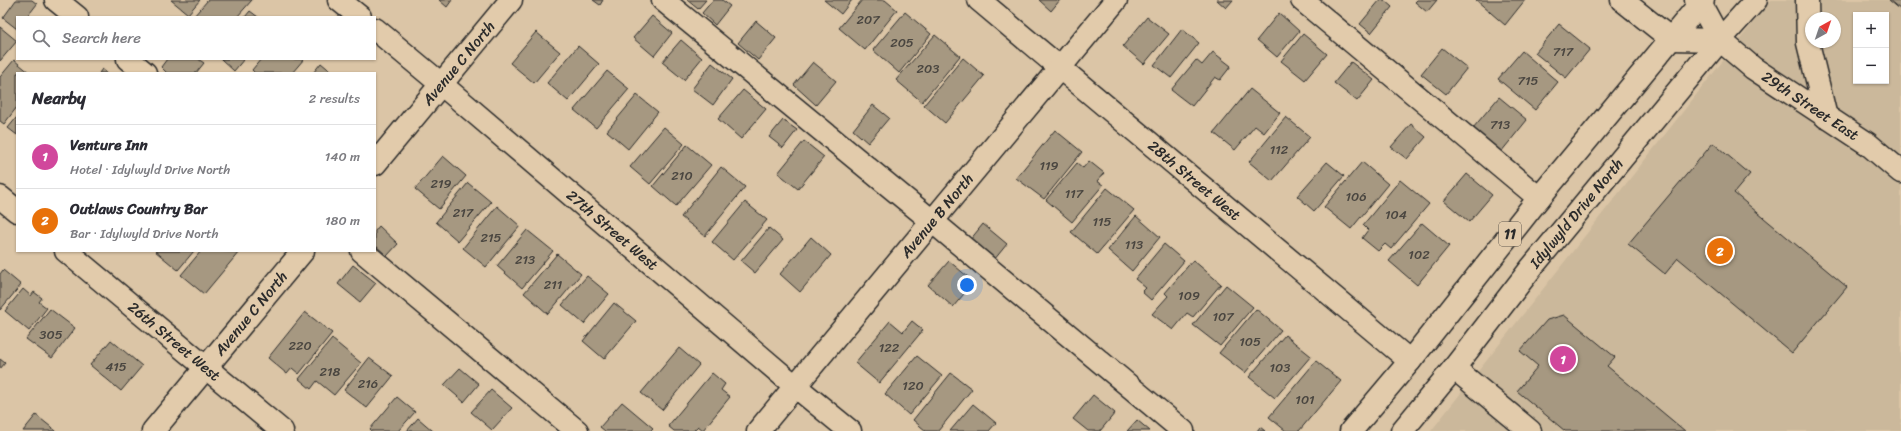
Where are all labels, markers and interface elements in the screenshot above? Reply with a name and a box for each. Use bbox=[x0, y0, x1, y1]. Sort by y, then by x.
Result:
house number: 207 bbox=[856, 8, 881, 31]
north arrow bbox=[1805, 12, 1841, 48]
map controls bbox=[1853, 12, 1889, 84]
button: + bbox=[1853, 12, 1889, 48]
street label: Avenue C North bbox=[415, 15, 502, 112]
search box bbox=[16, 16, 376, 60]
text: Search here bbox=[62, 25, 141, 51]
icon: search bbox=[30, 27, 52, 49]
house number: 205 bbox=[890, 31, 914, 54]
house number: 717 bbox=[1553, 40, 1575, 63]
button: − bbox=[1853, 48, 1889, 84]
house number: 203 bbox=[917, 57, 939, 80]
street label: 29th Street East bbox=[1756, 64, 1865, 148]
house number: 715 bbox=[1518, 69, 1539, 92]
text: Nearby bbox=[32, 83, 86, 113]
text: 2 results bbox=[309, 87, 360, 110]
house number: 713 bbox=[1490, 113, 1510, 136]
text: Venture Inn bbox=[70, 132, 148, 158]
street label: 28th Street West bbox=[1142, 134, 1247, 228]
house number: 112 bbox=[1270, 138, 1289, 161]
text: 1 bbox=[42, 145, 48, 168]
text: 140 m bbox=[325, 145, 360, 168]
street label: Idylwyld Drive North bbox=[1522, 152, 1630, 275]
house number: 119 bbox=[1039, 154, 1059, 177]
text: Hotel · Idylwyld Drive North bbox=[70, 158, 230, 181]
house number: 210 bbox=[671, 164, 693, 187]
street label: Avenue B North bbox=[893, 167, 980, 265]
house number: 219 bbox=[430, 172, 452, 195]
house number: 117 bbox=[1065, 182, 1085, 205]
street label: 27th Street West bbox=[560, 183, 665, 277]
house number: 106 bbox=[1345, 185, 1367, 208]
text: Outlaws Country Bar bbox=[70, 196, 207, 222]
house number: 217 bbox=[453, 201, 475, 224]
house number: 104 bbox=[1385, 203, 1407, 226]
text: 2 bbox=[41, 209, 49, 232]
text: 180 m bbox=[325, 209, 360, 232]
house number: 115 bbox=[1092, 210, 1112, 233]
text: Bar · Idylwyld Drive North bbox=[70, 222, 219, 245]
road number: 11 bbox=[1499, 222, 1521, 246]
house number: 215 bbox=[480, 226, 502, 249]
house number: 113 bbox=[1125, 233, 1143, 256]
pin: 2 bbox=[1707, 236, 1733, 266]
house number: 102 bbox=[1408, 243, 1430, 266]
house number: 213 bbox=[515, 248, 535, 271]
street label: Avenue C North bbox=[207, 265, 294, 362]
house number: 211 bbox=[544, 273, 563, 296]
your location bbox=[957, 275, 977, 295]
house number: 109 bbox=[1178, 284, 1200, 307]
street label: 26th Street West bbox=[122, 295, 227, 388]
house number: 107 bbox=[1212, 305, 1235, 328]
house number: 305 bbox=[39, 323, 63, 346]
house number: 105 bbox=[1239, 330, 1261, 353]
house number: 220 bbox=[288, 334, 312, 357]
house number: 122 bbox=[879, 336, 900, 359]
pin: 1 bbox=[1550, 344, 1576, 374]
house number: 415 bbox=[105, 355, 127, 378]
house number: 103 bbox=[1270, 356, 1290, 379]
house number: 218 bbox=[320, 360, 341, 383]
house number: 216 bbox=[358, 372, 378, 395]
house number: 120 bbox=[902, 374, 924, 397]
house number: 101 bbox=[1295, 388, 1315, 411]

